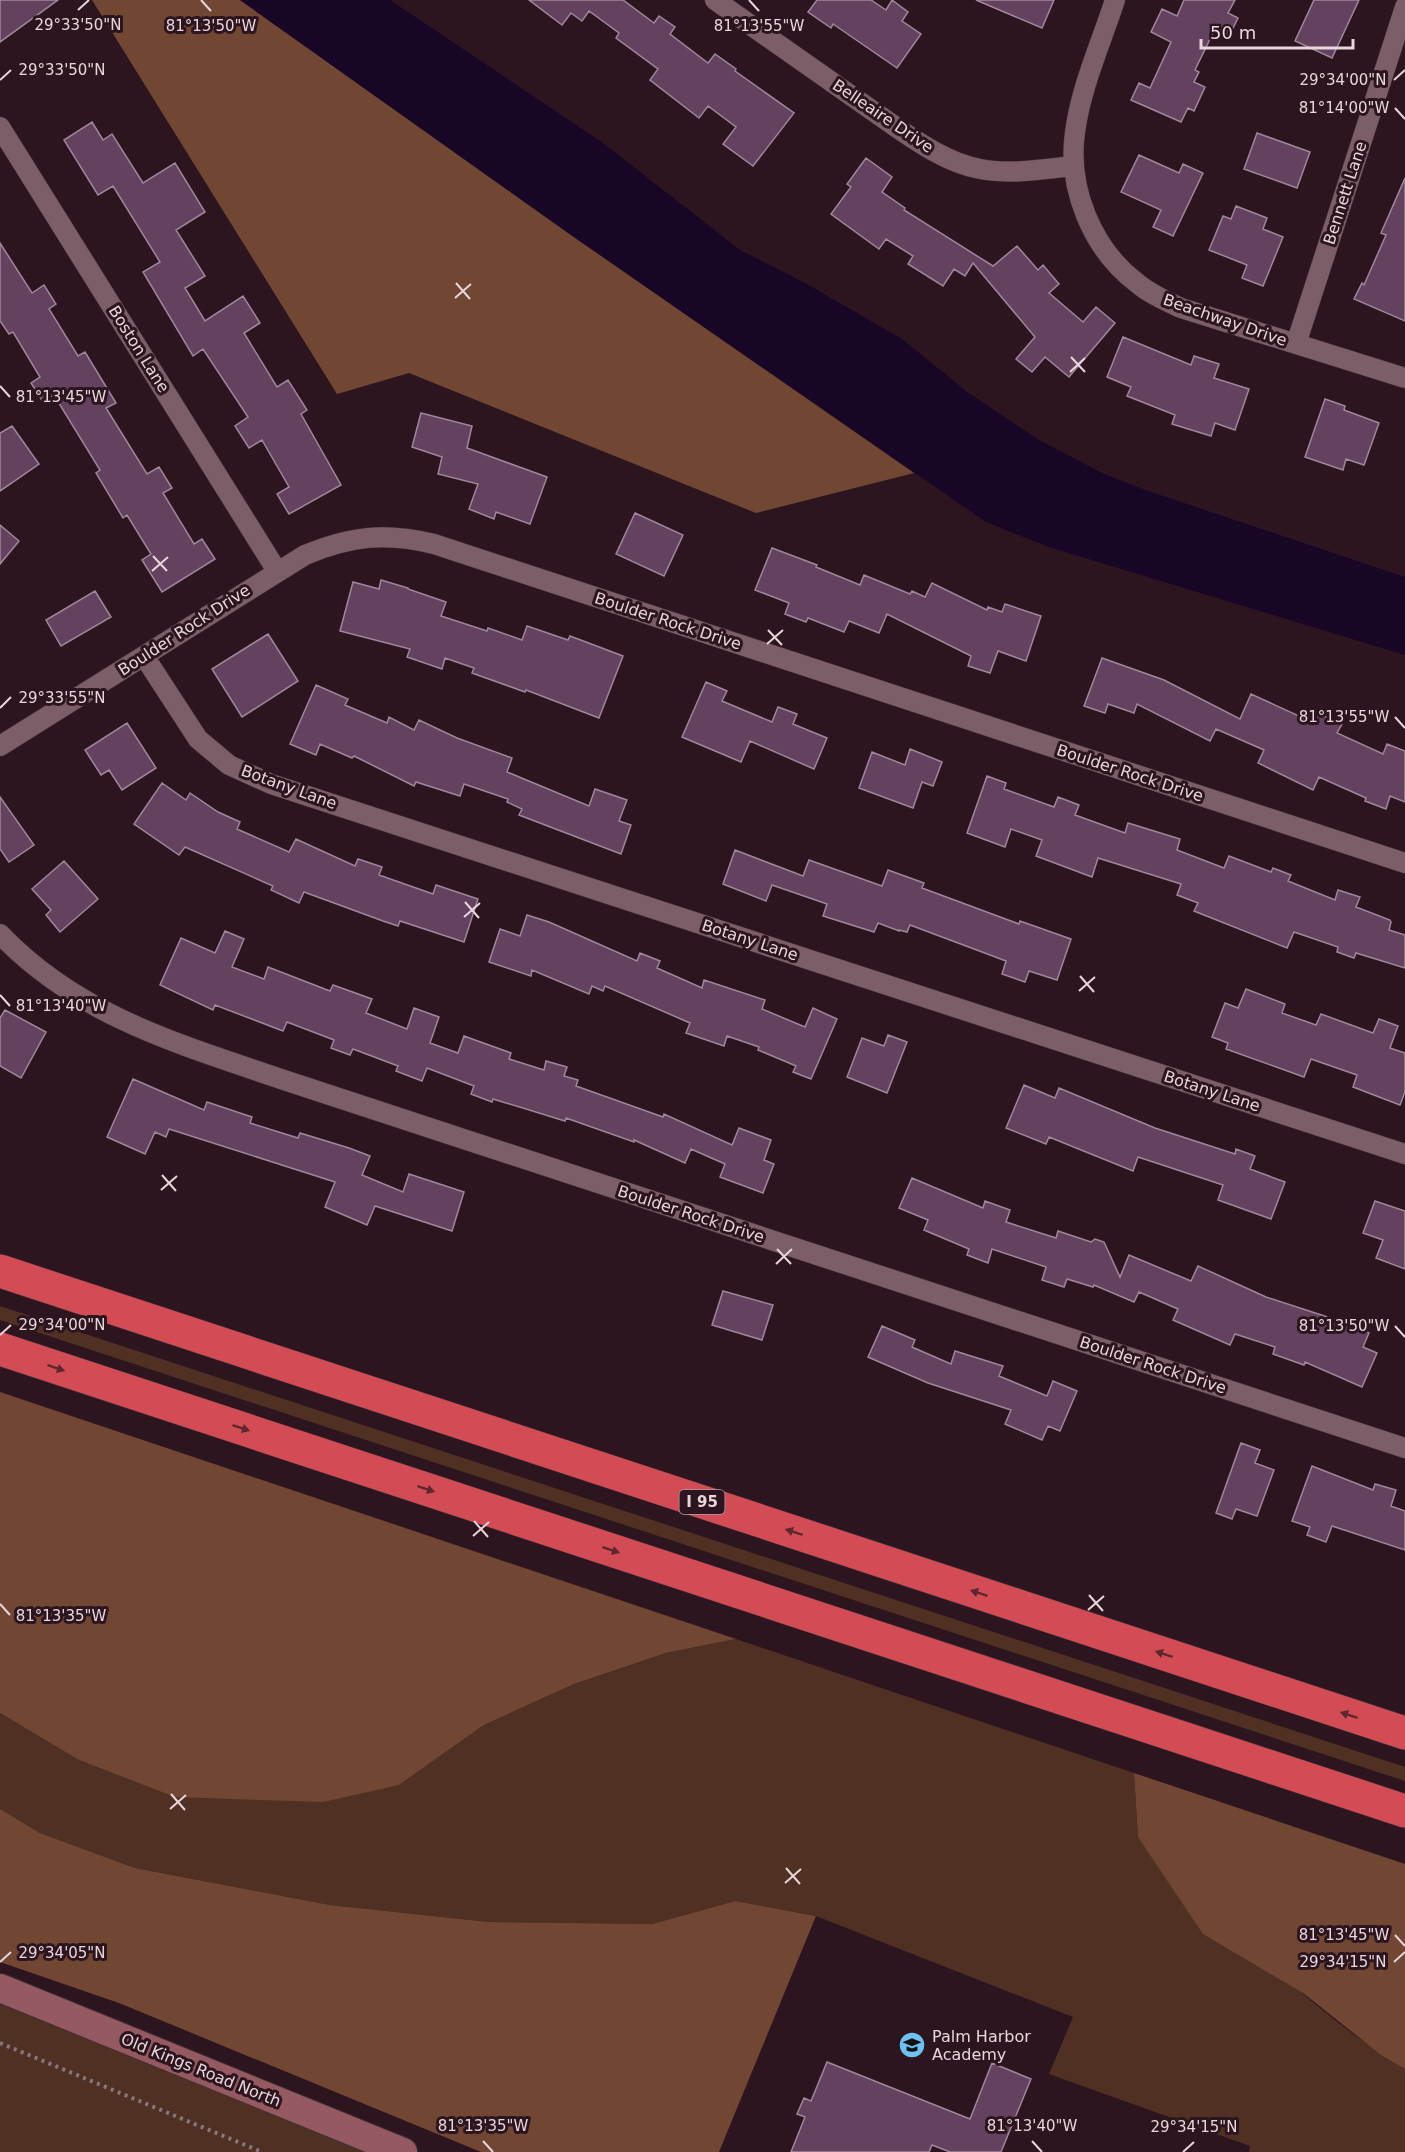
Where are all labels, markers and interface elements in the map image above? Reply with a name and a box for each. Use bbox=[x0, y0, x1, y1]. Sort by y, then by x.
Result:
scale bar bbox=[1201, 12, 1352, 50]
text: 29°33'50"N bbox=[34, 16, 122, 34]
text: 81°13'50"W bbox=[166, 17, 256, 35]
text: 81°13'55"W bbox=[714, 17, 804, 35]
text: 50 m bbox=[1210, 22, 1256, 43]
text: 29°33'50"N bbox=[18, 61, 106, 79]
text: 29°34'00"N bbox=[1299, 71, 1387, 89]
street label: Belleaire Drive bbox=[829, 75, 937, 157]
text: 81°14'00"W bbox=[1299, 99, 1389, 117]
street label: Bennett Lane bbox=[1319, 139, 1371, 247]
street label: Beachway Drive bbox=[1161, 290, 1289, 350]
street label: Boston Lane bbox=[105, 302, 173, 396]
text: 81°13'45"W bbox=[16, 388, 106, 406]
street label: Boulder Rock Drive bbox=[115, 580, 253, 680]
street label: Boulder Rock Drive bbox=[592, 588, 744, 654]
text: 29°33'55"N bbox=[18, 689, 106, 707]
text: 81°13'55"W bbox=[1299, 708, 1389, 726]
street label: Boulder Rock Drive bbox=[1054, 740, 1206, 806]
street label: Botany Lane bbox=[239, 761, 339, 813]
street label: Botany Lane bbox=[699, 915, 801, 965]
text: 81°13'40"W bbox=[16, 997, 106, 1015]
street label: Botany Lane bbox=[1161, 1066, 1263, 1116]
street label: Boulder Rock Drive bbox=[615, 1181, 767, 1247]
text: 29°34'00"N bbox=[18, 1316, 106, 1334]
text: 81°13'50"W bbox=[1299, 1317, 1389, 1335]
street label: Boulder Rock Drive bbox=[1077, 1332, 1229, 1398]
one-way arrow bbox=[47, 1363, 65, 1373]
one-way arrow bbox=[232, 1424, 250, 1434]
one-way arrow bbox=[417, 1485, 435, 1494]
road number: I 95 bbox=[680, 1490, 724, 1514]
one-way arrow bbox=[785, 1527, 803, 1536]
one-way arrow bbox=[602, 1546, 620, 1555]
one-way arrow bbox=[970, 1588, 988, 1597]
text: 81°13'35"W bbox=[16, 1607, 106, 1625]
one-way arrow bbox=[1155, 1649, 1173, 1658]
one-way arrow bbox=[1340, 1709, 1358, 1719]
text: 81°13'45"W bbox=[1299, 1926, 1389, 1944]
text: 29°34'05"N bbox=[18, 1944, 106, 1962]
text: 29°34'15"N bbox=[1299, 1953, 1387, 1971]
place label: Palm Harbor Academy bbox=[932, 2027, 1031, 2064]
street label: Old Kings Road North bbox=[118, 2029, 284, 2111]
school or university icon: Palm Harbor Academy bbox=[897, 2030, 927, 2060]
text: 81°13'35"W bbox=[438, 2117, 528, 2135]
text: 81°13'40"W bbox=[987, 2117, 1077, 2135]
text: 29°34'15"N bbox=[1150, 2118, 1238, 2136]

